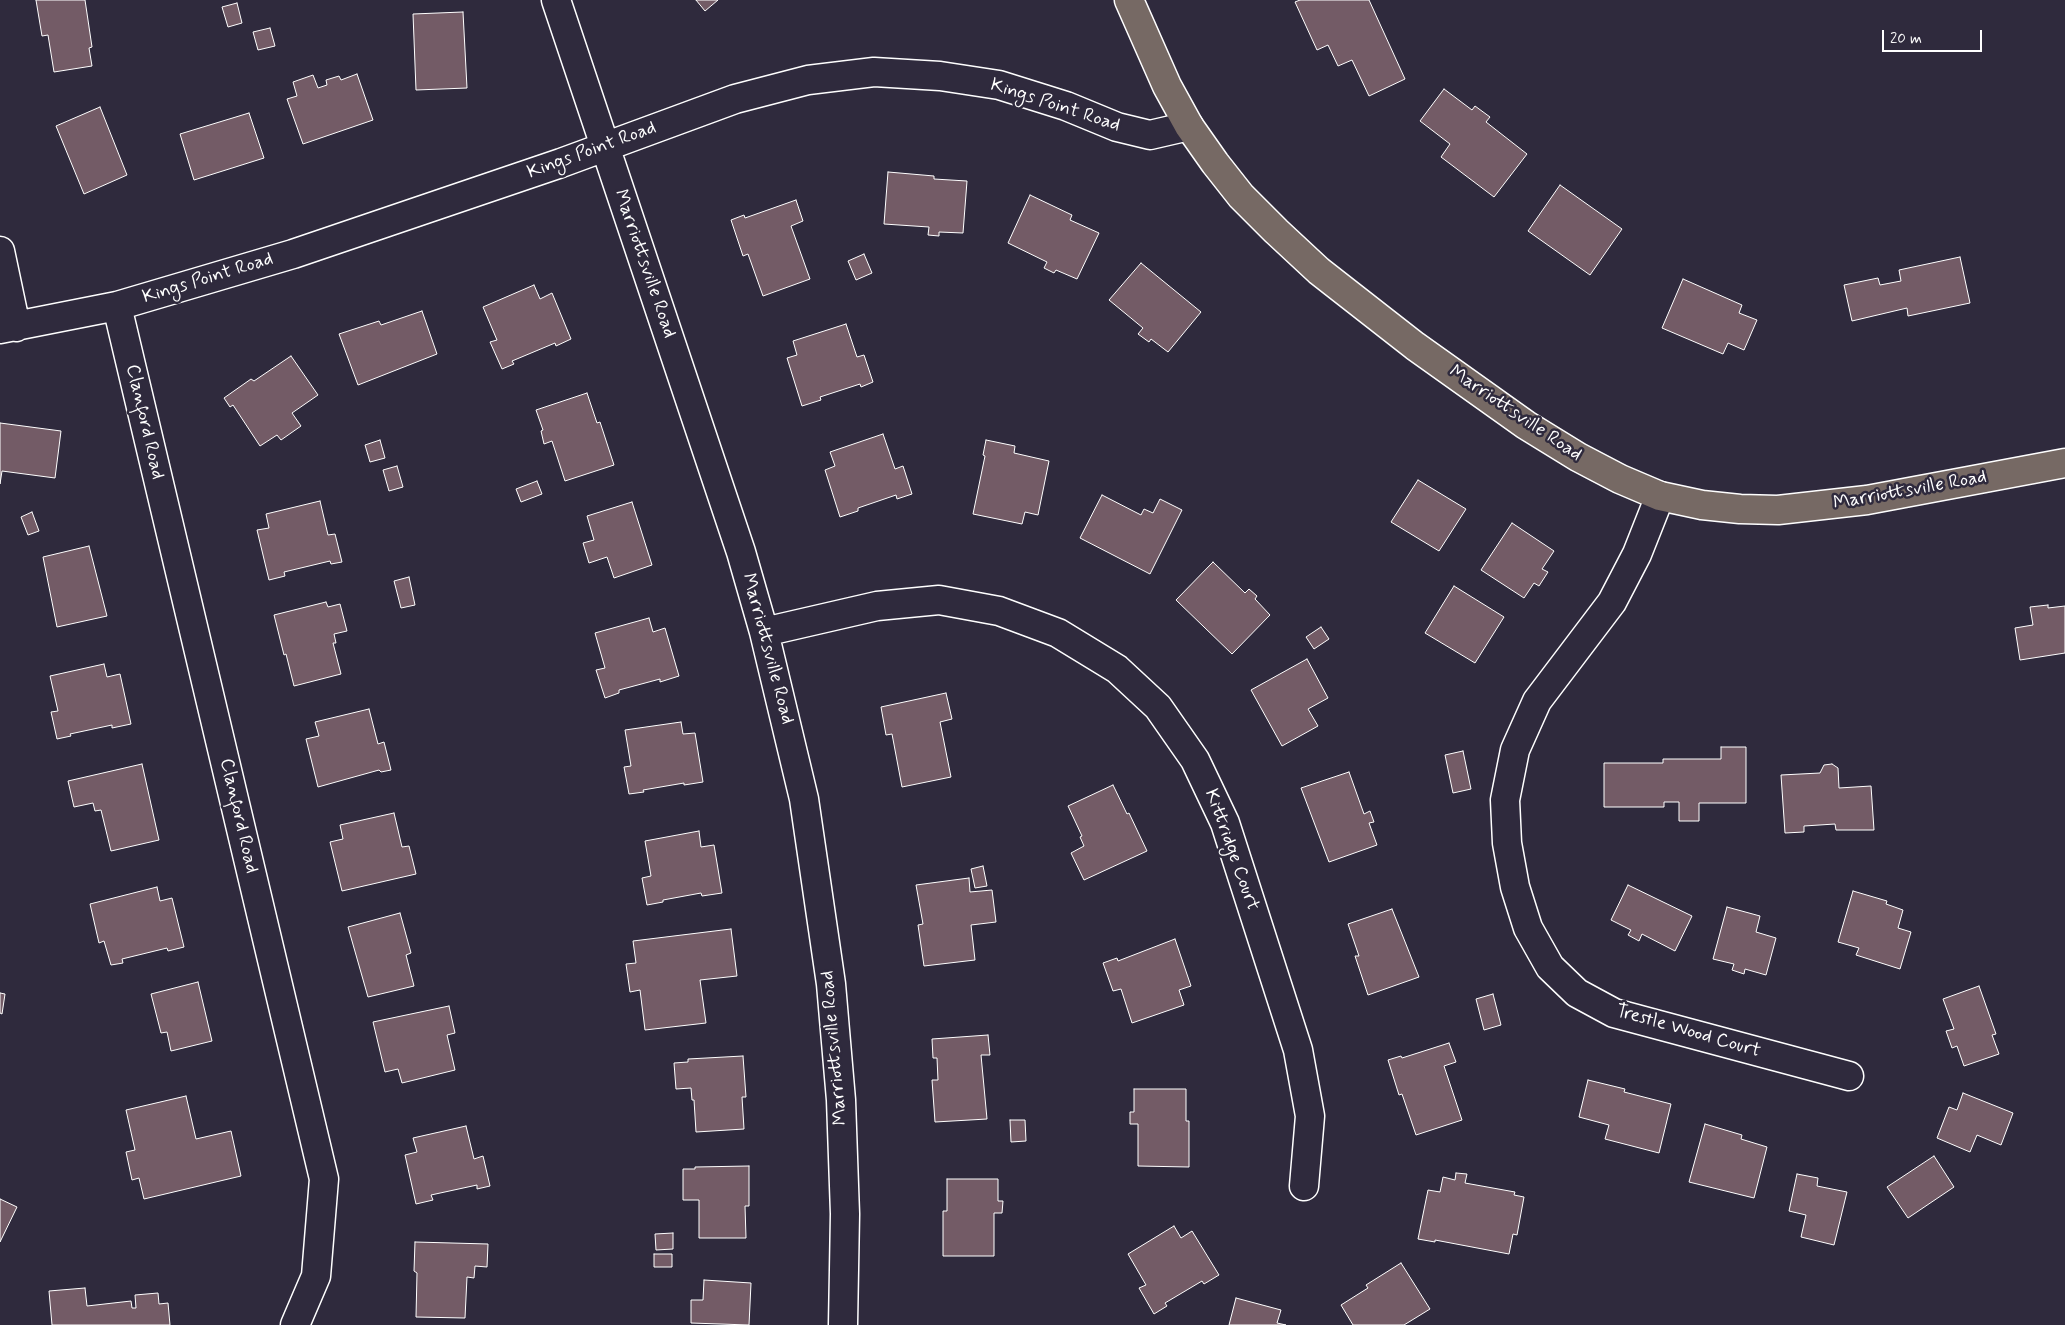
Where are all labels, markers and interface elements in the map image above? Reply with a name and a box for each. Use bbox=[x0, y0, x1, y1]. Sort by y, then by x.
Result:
scale bar bbox=[1885, 20, 1985, 52]
text: 20 m bbox=[1890, 29, 1922, 49]
street label: Kings Point Road bbox=[987, 74, 1123, 138]
street label: Kings Point Road bbox=[525, 117, 659, 185]
street label: Marriottsville Road bbox=[608, 187, 680, 341]
street label: Kings Point Road bbox=[140, 248, 276, 310]
street label: Marriottsville Road bbox=[1444, 361, 1586, 467]
street label: Clanford Road bbox=[120, 362, 168, 482]
street label: Marriottsville Road bbox=[1832, 466, 1988, 516]
street label: Marriottsville Road bbox=[736, 571, 798, 727]
street label: Clanford Road bbox=[214, 756, 262, 876]
street label: Kittridge Court bbox=[1198, 786, 1264, 914]
street label: Marriottsville Road bbox=[817, 970, 853, 1126]
street label: Trestle Wood Court bbox=[1613, 1000, 1763, 1064]

